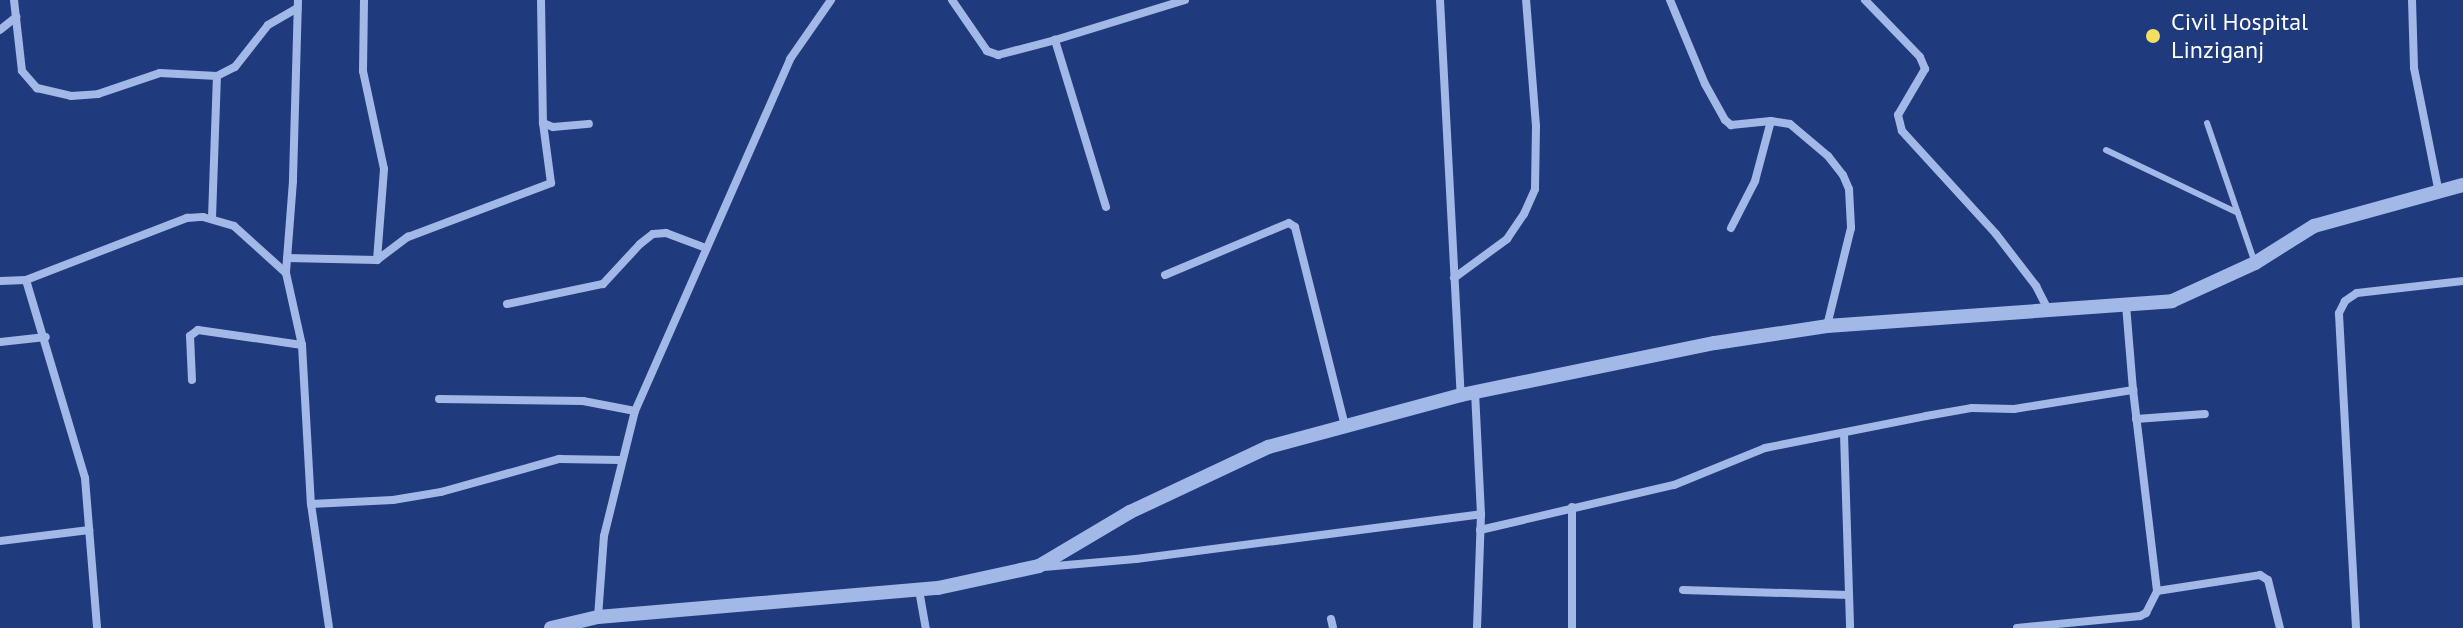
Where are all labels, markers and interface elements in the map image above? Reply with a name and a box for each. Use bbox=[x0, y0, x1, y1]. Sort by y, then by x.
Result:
place label: Civil Hospital Linziganj bbox=[2171, 8, 2308, 64]
marker: Civil Hospital Linziganj bbox=[2142, 25, 2164, 47]

